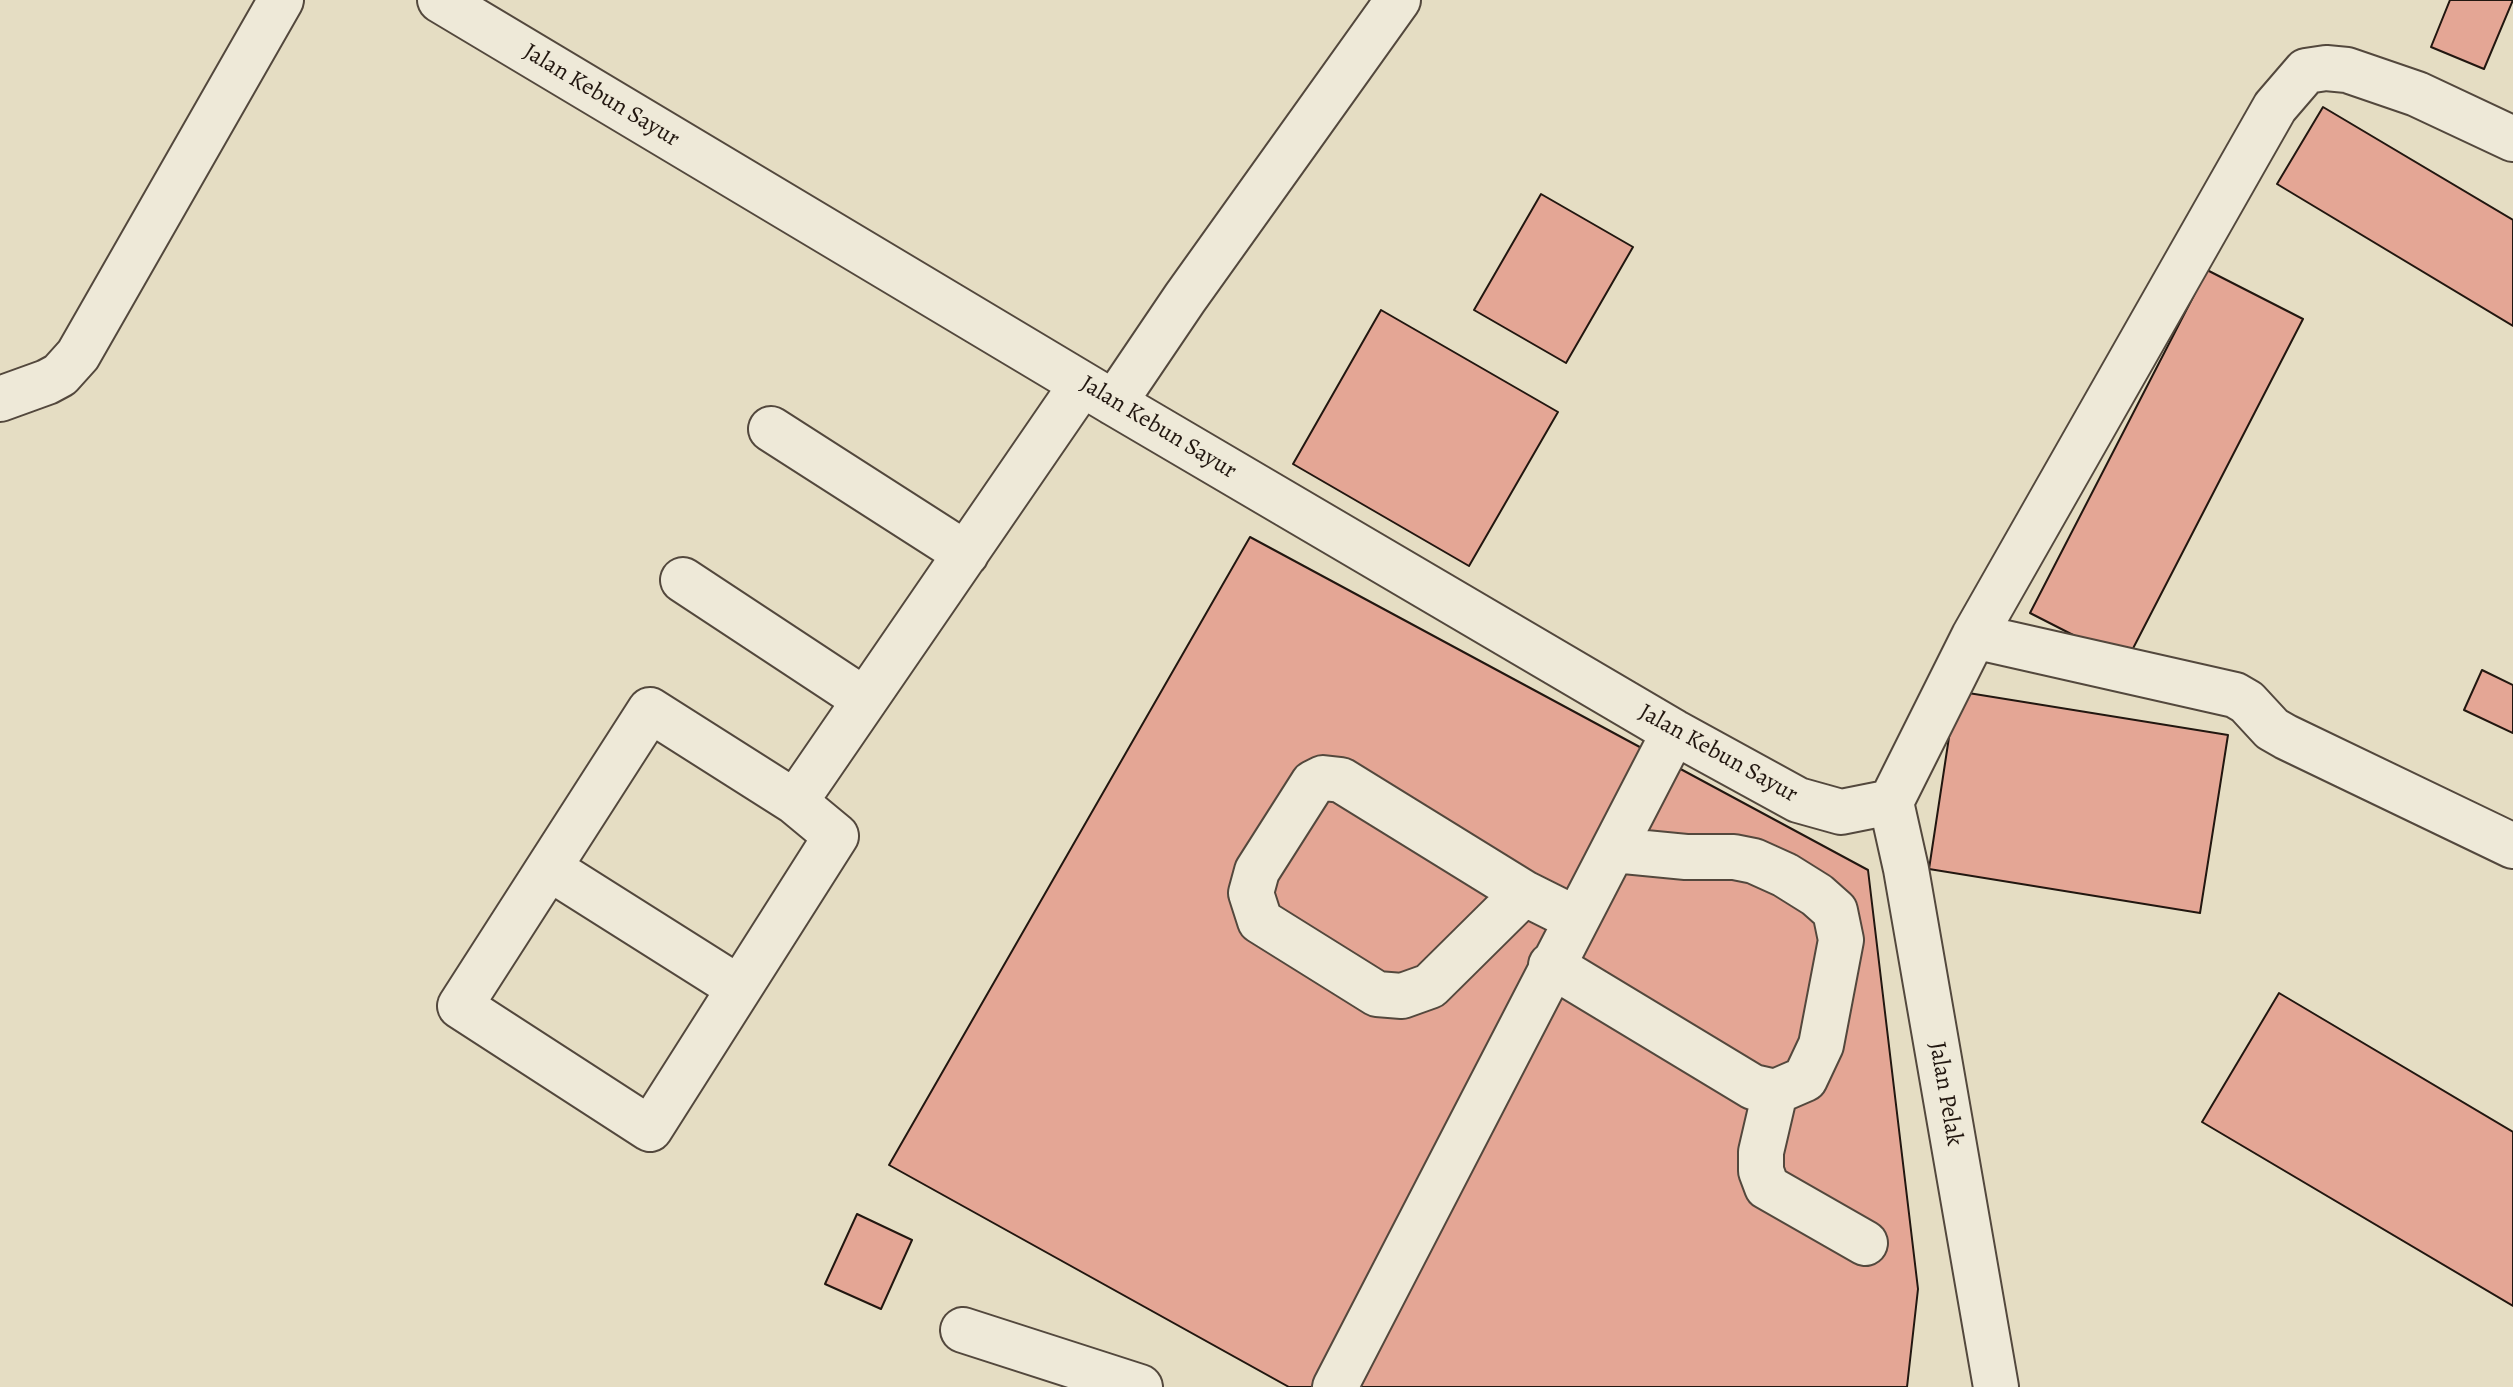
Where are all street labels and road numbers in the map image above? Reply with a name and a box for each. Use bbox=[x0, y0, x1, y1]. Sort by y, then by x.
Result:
street label: Jalan Kebun Sayur bbox=[518, 38, 684, 154]
street label: Jalan Kebun Sayur bbox=[1075, 370, 1241, 486]
street label: Jalan Kebun Sayur bbox=[1633, 698, 1803, 810]
street label: Jalan Pelak bbox=[1922, 1040, 1968, 1148]

